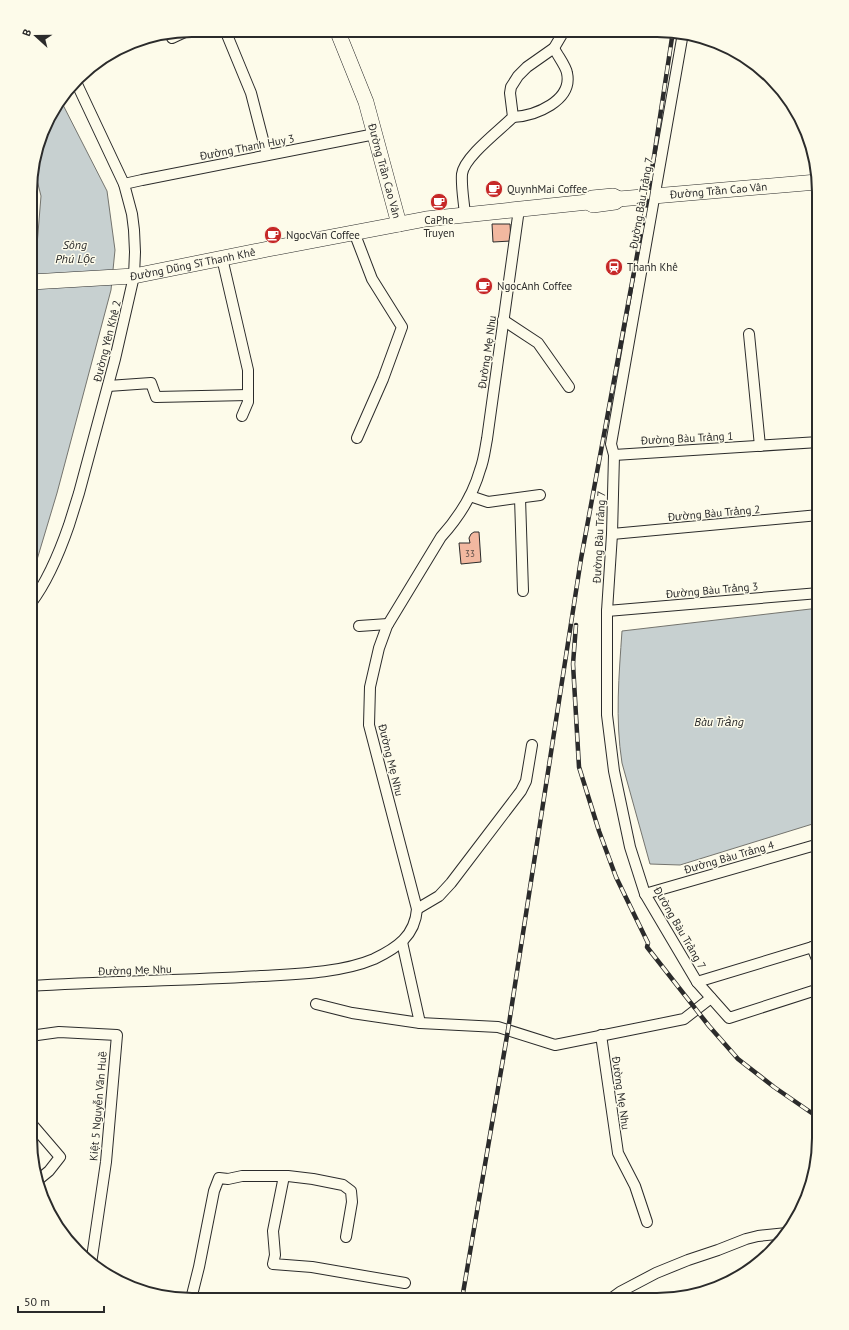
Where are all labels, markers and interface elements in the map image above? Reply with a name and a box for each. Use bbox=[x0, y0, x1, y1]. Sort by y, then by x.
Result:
north arrow bbox=[16, 16, 56, 56]
text: B bbox=[19, 26, 35, 38]
street label: Đường Trần Cao Vân bbox=[365, 121, 404, 220]
street label: Đường Thanh Huy 3 bbox=[198, 131, 295, 163]
street label: Đường Bàu Trảng 7 bbox=[626, 156, 656, 251]
cafe icon: QuynhMai Coffee bbox=[484, 179, 504, 199]
street label: Đường Trần Cao Vân bbox=[668, 179, 768, 202]
place label: QuynhMai Coffee bbox=[507, 182, 588, 196]
cafe icon: CaPhe Truyen bbox=[429, 192, 449, 212]
place label: CaPhe Truyen bbox=[423, 213, 455, 240]
cafe icon: NgocVan Coffee bbox=[263, 225, 283, 245]
place label: NgocVan Coffee bbox=[286, 228, 360, 242]
water label: Sông Phú Lộc bbox=[55, 237, 96, 266]
street label: Đường Dũng Sĩ Thanh Khê bbox=[129, 245, 257, 283]
station icon: Thanh Khê bbox=[604, 257, 624, 277]
place label: Thanh Khê bbox=[627, 260, 678, 274]
cafe icon: NgocAnh Coffee bbox=[474, 276, 494, 296]
place label: NgocAnh Coffee bbox=[497, 279, 573, 293]
street label: Đường Yên Khê 2 bbox=[90, 299, 124, 384]
street label: Đường Mẹ Nhu bbox=[475, 314, 499, 390]
street label: Đường Bàu Trảng 1 bbox=[639, 429, 734, 447]
street label: Đường Bàu Trảng 7 bbox=[590, 490, 608, 585]
street label: Đường Bàu Trảng 2 bbox=[666, 502, 761, 524]
house number: 33 bbox=[465, 548, 475, 559]
street label: Đường Bàu Trảng 3 bbox=[664, 579, 759, 601]
water label: Bàu Trảng bbox=[694, 714, 744, 729]
street label: Đường Mẹ Nhu bbox=[375, 722, 407, 798]
street label: Đường Bàu Trảng 4 bbox=[682, 837, 776, 877]
street label: Đường Bàu Trảng 7 bbox=[650, 883, 709, 972]
street label: Đường Mẹ Nhu bbox=[97, 962, 172, 978]
street label: Kiệt 5 Nguyễn Văn Huề bbox=[86, 1051, 110, 1161]
street label: Đường Mẹ Nhu bbox=[609, 1055, 633, 1131]
scale bar bbox=[18, 1288, 104, 1314]
text: 50 m bbox=[24, 1294, 50, 1309]

